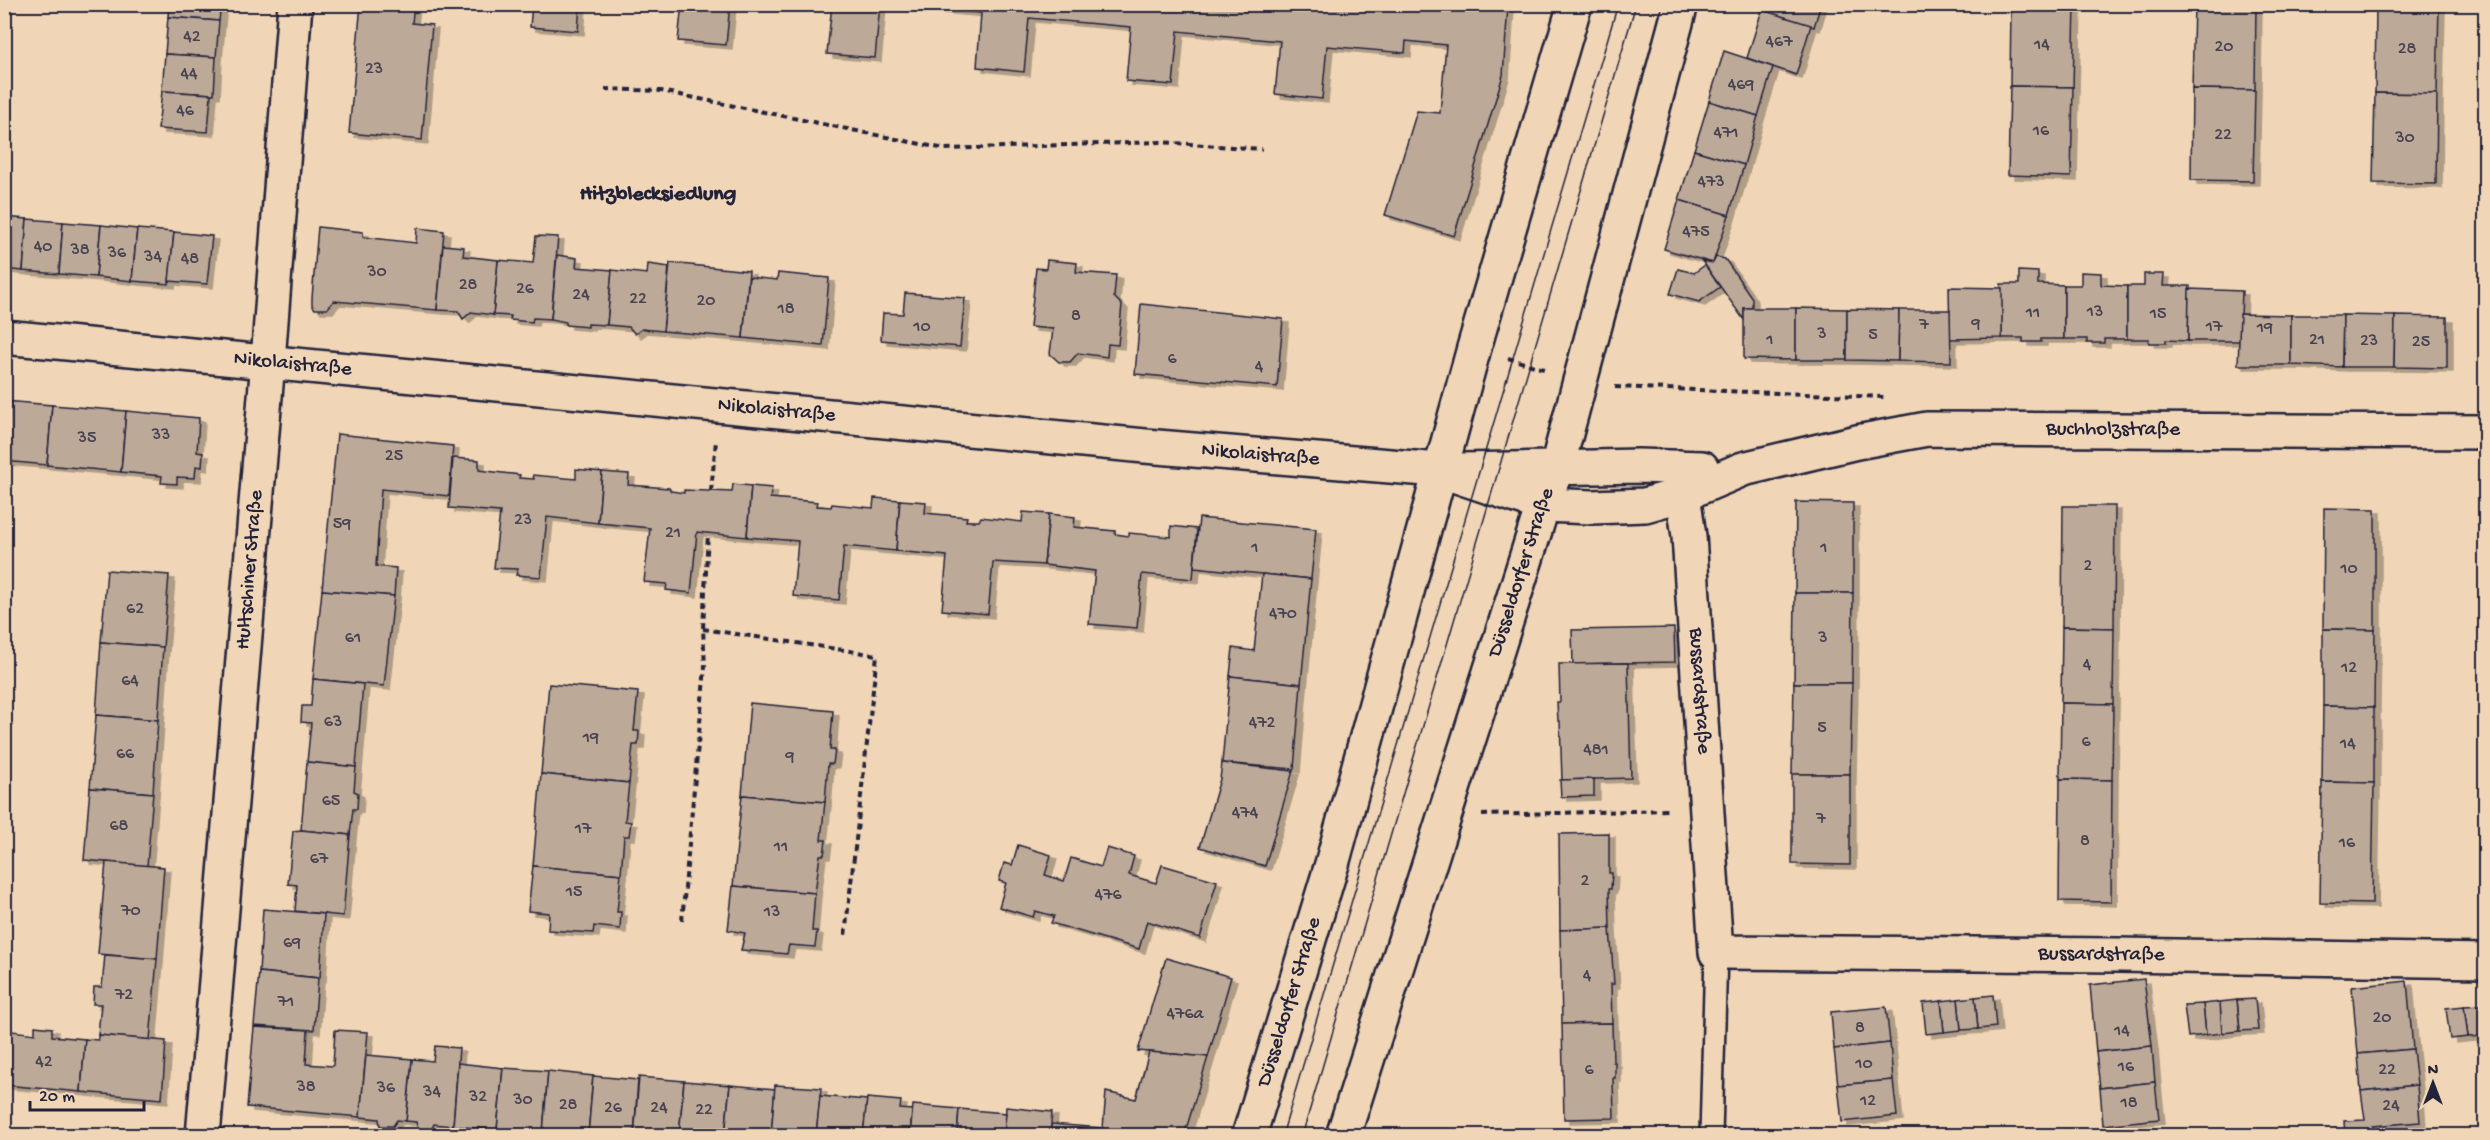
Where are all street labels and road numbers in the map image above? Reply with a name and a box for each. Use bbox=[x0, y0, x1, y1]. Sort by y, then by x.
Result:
street label: Nikolaistraße bbox=[233, 347, 354, 383]
street label: Nikolaistraße bbox=[716, 393, 838, 429]
street label: Buchholzstraße bbox=[2045, 417, 2181, 443]
street label: Nikolaistraße bbox=[1200, 438, 1322, 473]
street label: Düsseldorfer Straße bbox=[1482, 484, 1561, 662]
street label: Hultschiner Straße bbox=[231, 488, 270, 651]
street label: Bussardstraße bbox=[1682, 626, 1716, 756]
street label: Düsseldorfer Straße bbox=[1252, 913, 1328, 1092]
street label: Bussardstraße bbox=[2037, 942, 2166, 968]

